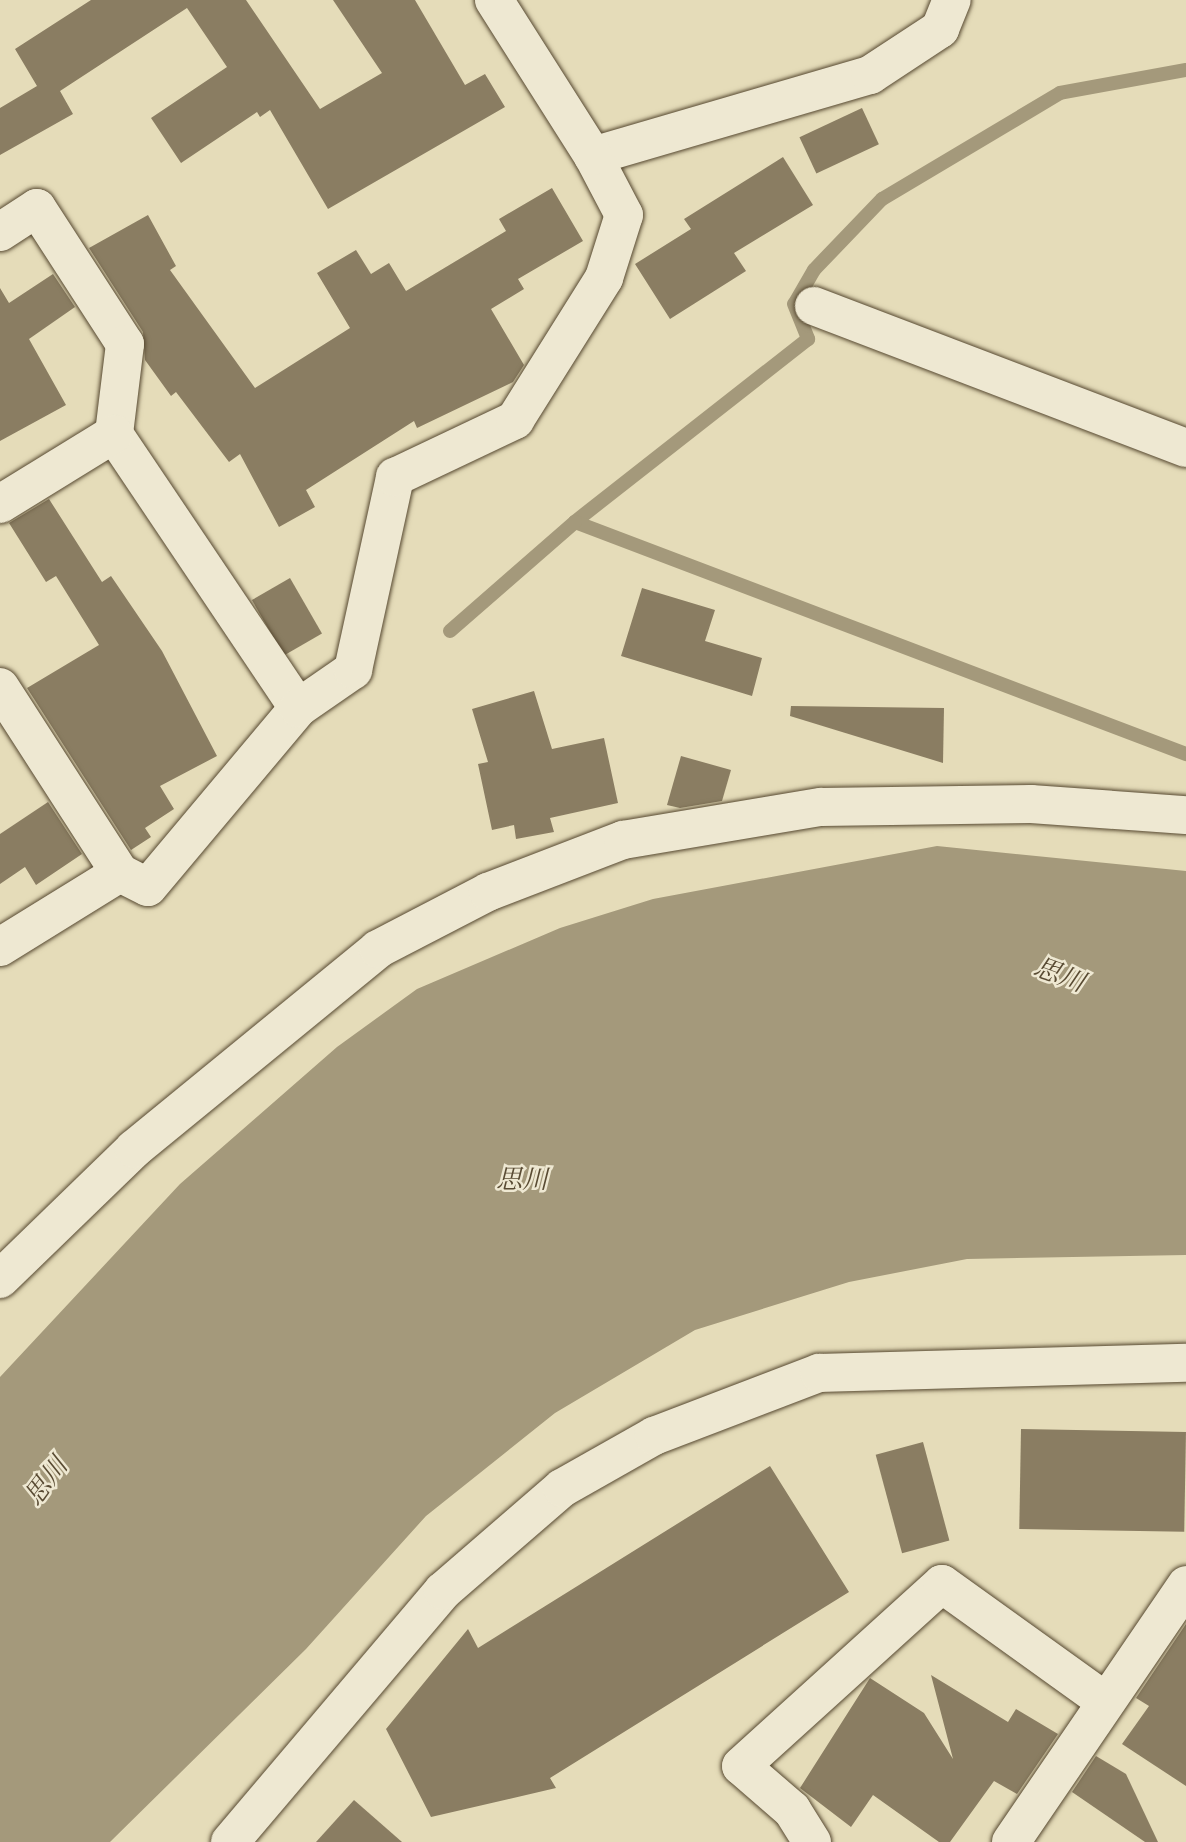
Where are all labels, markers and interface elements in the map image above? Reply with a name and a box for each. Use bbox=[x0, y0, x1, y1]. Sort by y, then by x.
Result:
water label: 思川 bbox=[1029, 952, 1089, 1000]
water label: 思川 bbox=[496, 1165, 548, 1197]
water label: 思川 bbox=[19, 1452, 75, 1512]

